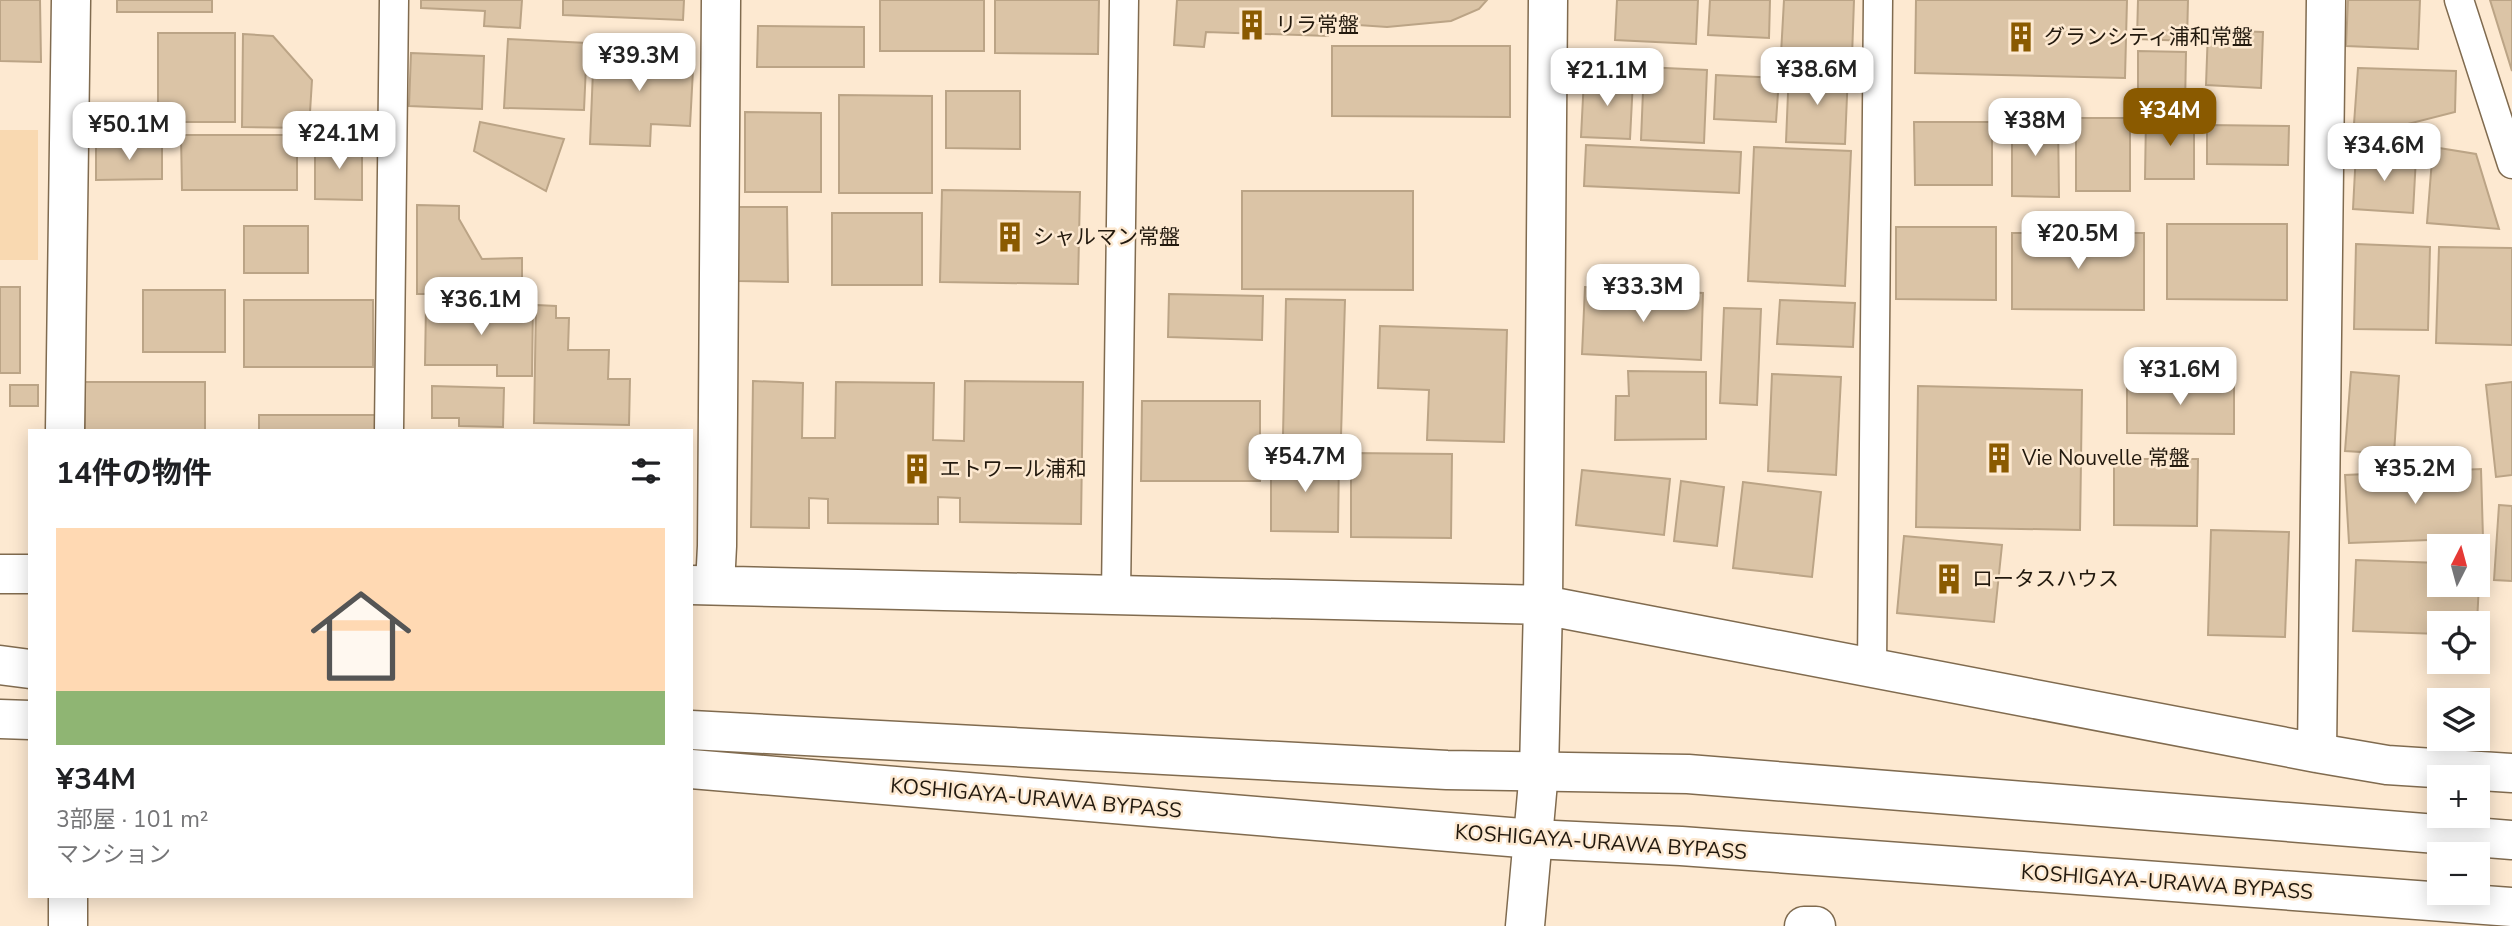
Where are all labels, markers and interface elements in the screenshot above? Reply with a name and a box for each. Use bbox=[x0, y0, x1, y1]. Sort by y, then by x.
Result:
building icon: リラ常盤 bbox=[1235, 8, 1269, 42]
place label: リラ常盤 bbox=[1275, 11, 1359, 39]
building icon: グランシティ浦和常盤 bbox=[2004, 20, 2038, 54]
place label: グランシティ浦和常盤 bbox=[2044, 23, 2253, 51]
pin: ¥39.3M bbox=[582, 34, 696, 93]
text: ¥39.3M bbox=[599, 40, 679, 71]
pin: ¥21.1M bbox=[1550, 48, 1664, 108]
pin: ¥38.6M bbox=[1760, 48, 1874, 107]
text: ¥38.6M bbox=[1777, 54, 1857, 85]
text: ¥21.1M bbox=[1567, 55, 1647, 86]
pin: ¥34M bbox=[2129, 88, 2211, 148]
text: ¥34M bbox=[2139, 95, 2201, 126]
pin: ¥38M bbox=[1994, 99, 2076, 158]
pin: ¥50.1M bbox=[72, 102, 186, 162]
text: ¥38M bbox=[2004, 105, 2066, 136]
text: ¥50.1M bbox=[89, 109, 169, 140]
pin: ¥24.1M bbox=[282, 111, 396, 171]
text: ¥24.1M bbox=[299, 118, 379, 149]
pin: ¥34.6M bbox=[2327, 124, 2441, 183]
text: ¥34.6M bbox=[2344, 130, 2424, 161]
pin: ¥20.5M bbox=[2021, 212, 2135, 271]
text: ¥20.5M bbox=[2038, 218, 2118, 249]
building icon: シャルマン常盤 bbox=[993, 220, 1027, 254]
place label: シャルマン常盤 bbox=[1033, 223, 1180, 251]
pin: ¥33.3M bbox=[1586, 264, 1700, 324]
text: ¥33.3M bbox=[1603, 271, 1683, 302]
pin: ¥36.1M bbox=[424, 278, 538, 337]
text: ¥36.1M bbox=[441, 284, 521, 315]
pin: ¥31.6M bbox=[2123, 348, 2237, 407]
text: ¥31.6M bbox=[2140, 354, 2220, 385]
pin: ¥54.7M bbox=[1248, 434, 1362, 494]
text: ¥54.7M bbox=[1265, 441, 1345, 472]
building icon: Vie Nouvelle 常盤 bbox=[1982, 441, 2016, 475]
place label: Vie Nouvelle 常盤 bbox=[2021, 444, 2190, 472]
pin: ¥35.2M bbox=[2358, 447, 2472, 506]
icon: filters bbox=[627, 452, 665, 490]
building icon: エトワール浦和 bbox=[900, 452, 934, 486]
text: 14件の物件 bbox=[56, 453, 212, 494]
text: ¥35.2M bbox=[2375, 453, 2455, 484]
place label: エトワール浦和 bbox=[940, 455, 1087, 483]
north arrow bbox=[2427, 534, 2490, 597]
map controls bbox=[2427, 534, 2490, 905]
building icon: ロータスハウス bbox=[1932, 562, 1966, 596]
place label: ロータスハウス bbox=[1972, 565, 2119, 593]
icon: home bbox=[298, 573, 424, 699]
button: locate bbox=[2427, 611, 2490, 674]
button: layers bbox=[2427, 688, 2490, 751]
text: ¥34M bbox=[56, 759, 136, 800]
button: + bbox=[2427, 765, 2490, 828]
street label: KOSHIGAYA-URAWA BYPASS bbox=[889, 771, 1183, 825]
text: 3部屋 · 101 m² bbox=[56, 804, 209, 835]
street label: KOSHIGAYA-URAWA BYPASS bbox=[1454, 818, 1748, 866]
text: マンション bbox=[56, 839, 171, 870]
button: − bbox=[2427, 842, 2490, 905]
street label: KOSHIGAYA-URAWA BYPASS bbox=[2020, 858, 2314, 906]

